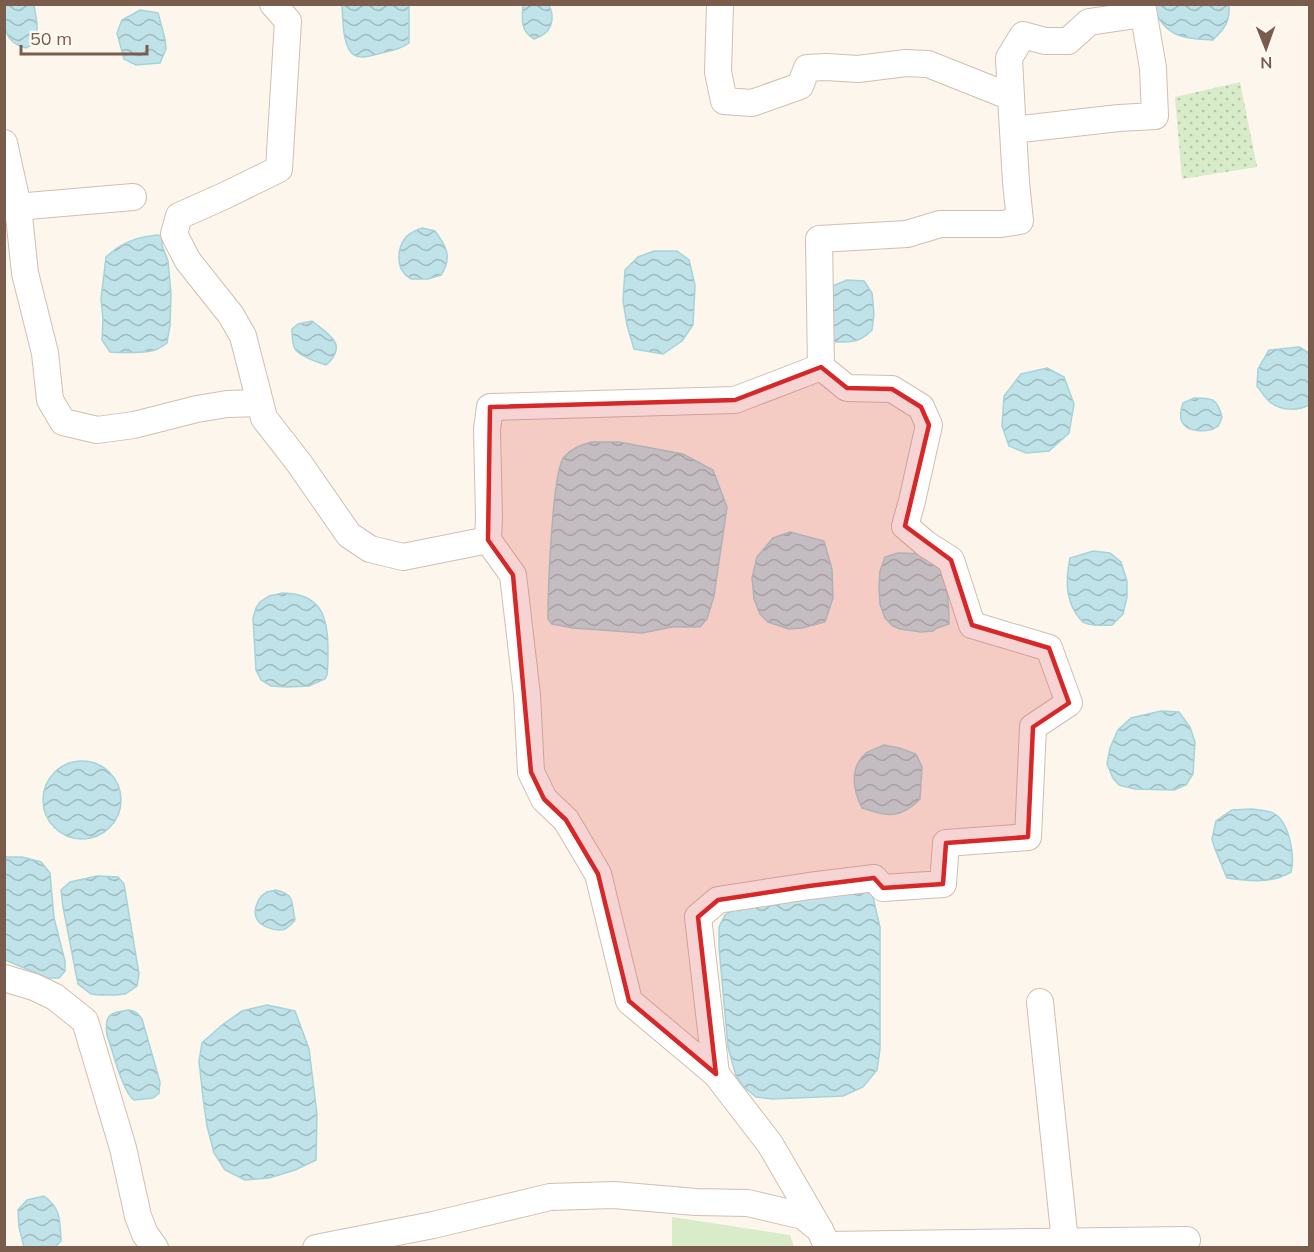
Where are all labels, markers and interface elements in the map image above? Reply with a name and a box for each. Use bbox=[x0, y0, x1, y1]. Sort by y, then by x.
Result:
scale bar bbox=[21, 18, 147, 56]
north arrow bbox=[1236, 18, 1296, 78]
text: 50 m bbox=[30, 27, 72, 50]
text: N bbox=[1260, 53, 1272, 73]

